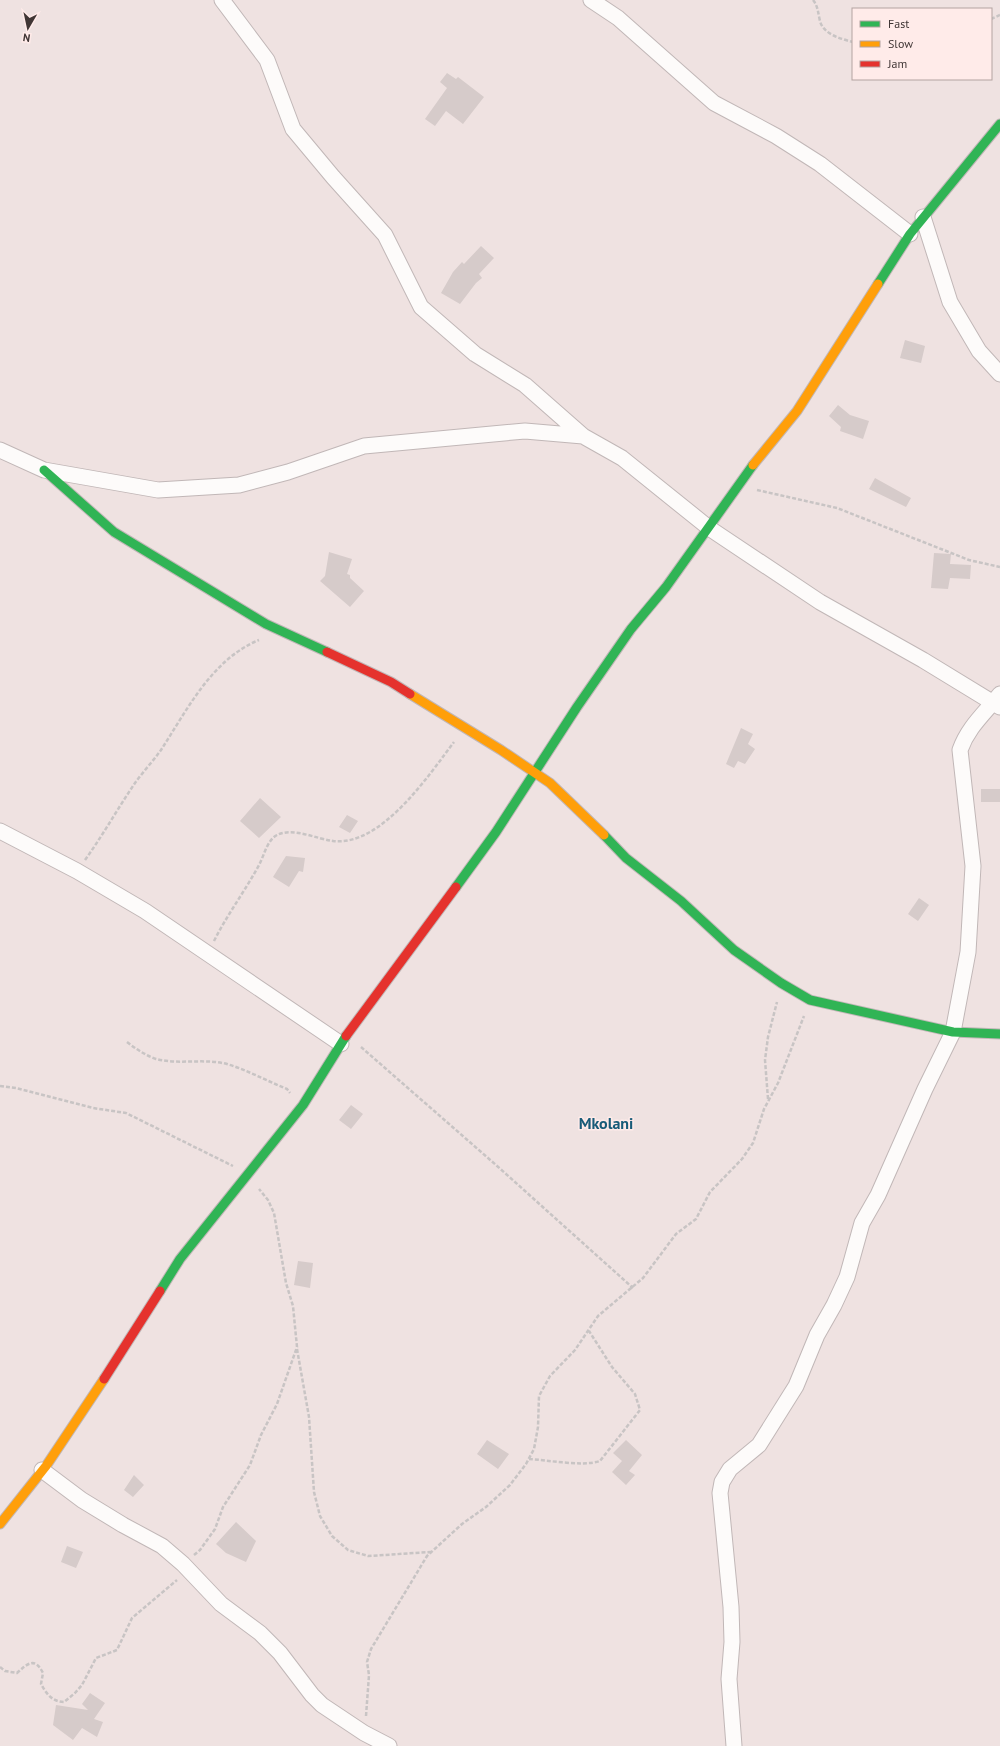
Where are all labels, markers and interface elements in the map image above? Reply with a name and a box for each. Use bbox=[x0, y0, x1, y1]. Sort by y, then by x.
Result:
north arrow bbox=[8, 8, 48, 48]
legend bbox=[852, 8, 992, 80]
text: Fast bbox=[888, 16, 909, 31]
text: N bbox=[22, 30, 31, 45]
text: Slow bbox=[888, 36, 913, 51]
text: Jam bbox=[887, 56, 907, 71]
district label: Mkolani bbox=[579, 1113, 633, 1133]

